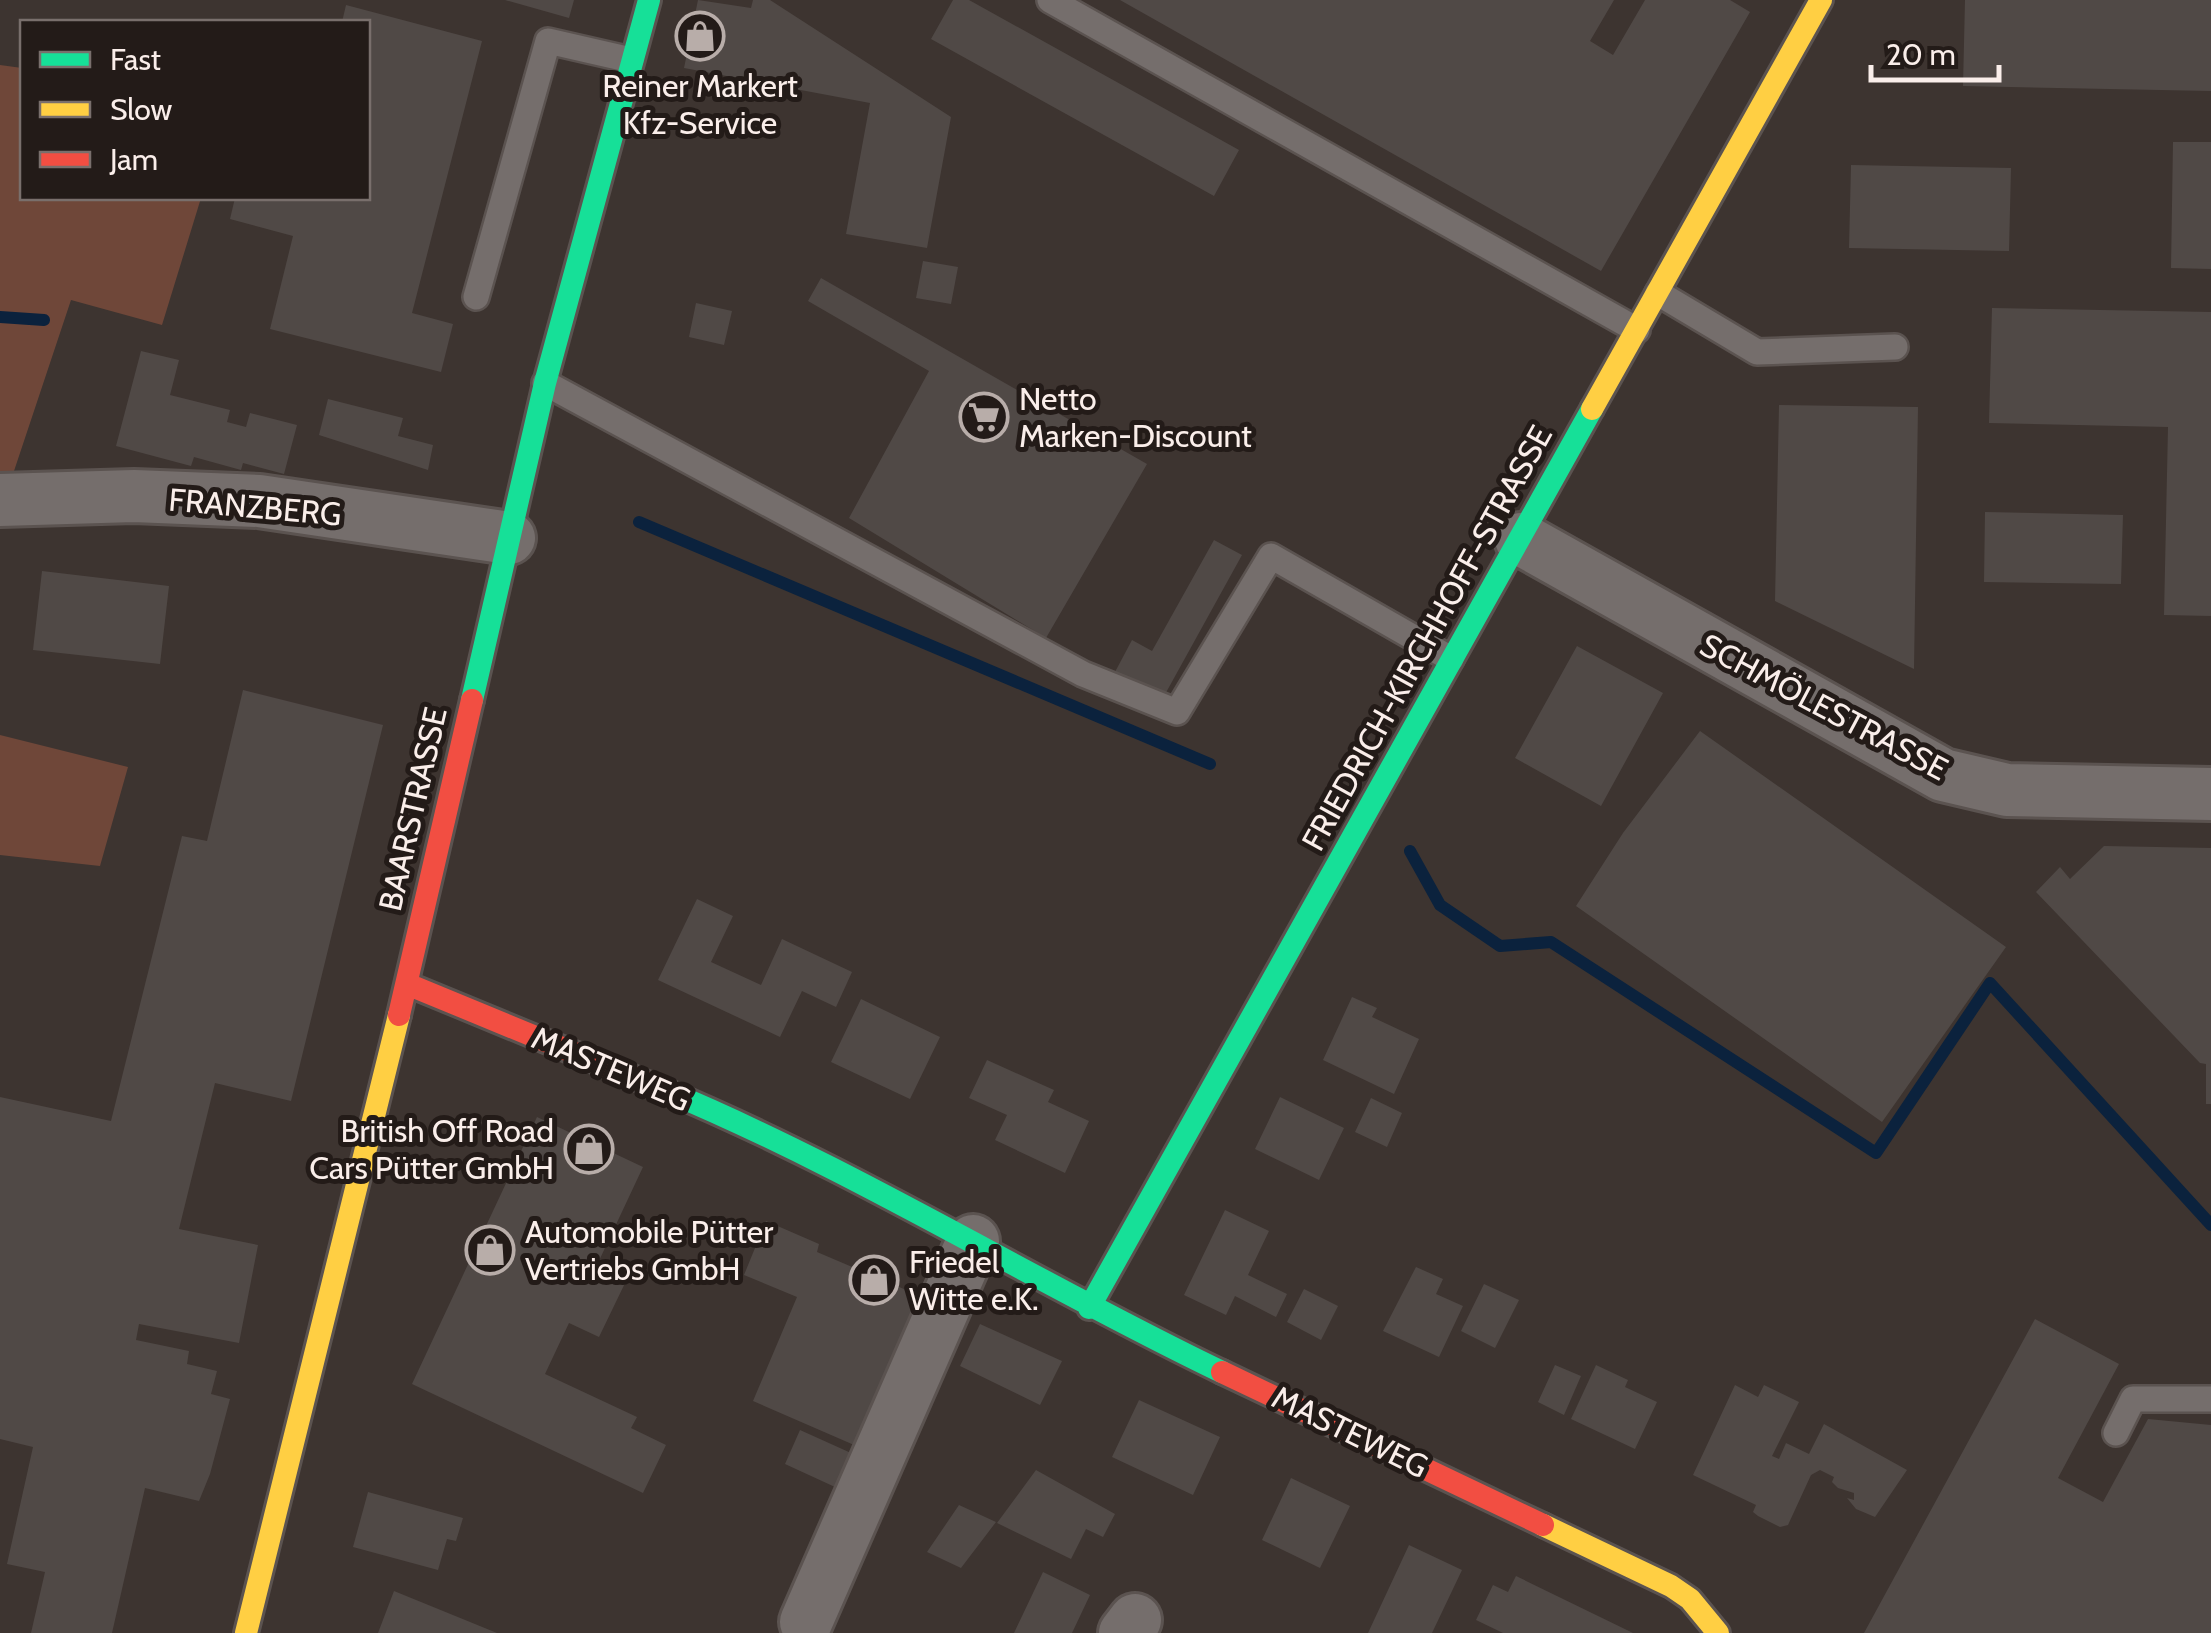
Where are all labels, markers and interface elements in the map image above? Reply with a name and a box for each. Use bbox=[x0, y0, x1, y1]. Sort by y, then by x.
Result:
shop icon: Reiner Markert Kfz-Service bbox=[674, 10, 726, 62]
legend bbox=[20, 20, 370, 200]
scale bar bbox=[1871, 20, 1998, 82]
text: 20 m bbox=[1886, 36, 1956, 73]
text: Fast bbox=[110, 41, 161, 78]
place label: Reiner Markert Kfz-Service bbox=[602, 66, 798, 142]
text: Slow bbox=[110, 91, 173, 128]
text: Jam bbox=[109, 141, 158, 178]
place label: Netto Marken-Discount bbox=[1019, 379, 1252, 455]
supermarket icon: Netto Marken-Discount bbox=[958, 391, 1010, 443]
street label: FRIEDRICH-KIRCHHOFF-STRASSE bbox=[1293, 418, 1560, 857]
street label: FRANZBERG bbox=[167, 480, 343, 533]
street label: SCHMÖLESTRASSE bbox=[1694, 625, 1955, 788]
street label: BAARSTRASSE bbox=[370, 703, 455, 914]
street label: MASTEWEG bbox=[526, 1018, 696, 1119]
place label: British Off Road Cars Pütter GmbH bbox=[309, 1111, 554, 1187]
shop icon: British Off Road Cars Pütter GmbH bbox=[563, 1123, 615, 1175]
place label: Automobile Pütter Vertriebs GmbH bbox=[525, 1212, 774, 1288]
shop icon: Automobile Pütter Vertriebs GmbH bbox=[464, 1224, 516, 1276]
place label: Friedel Witte e.K. bbox=[909, 1242, 1039, 1318]
shop icon: Friedel Witte e.K. bbox=[848, 1254, 900, 1306]
street label: MASTEWEG bbox=[1266, 1377, 1434, 1486]

